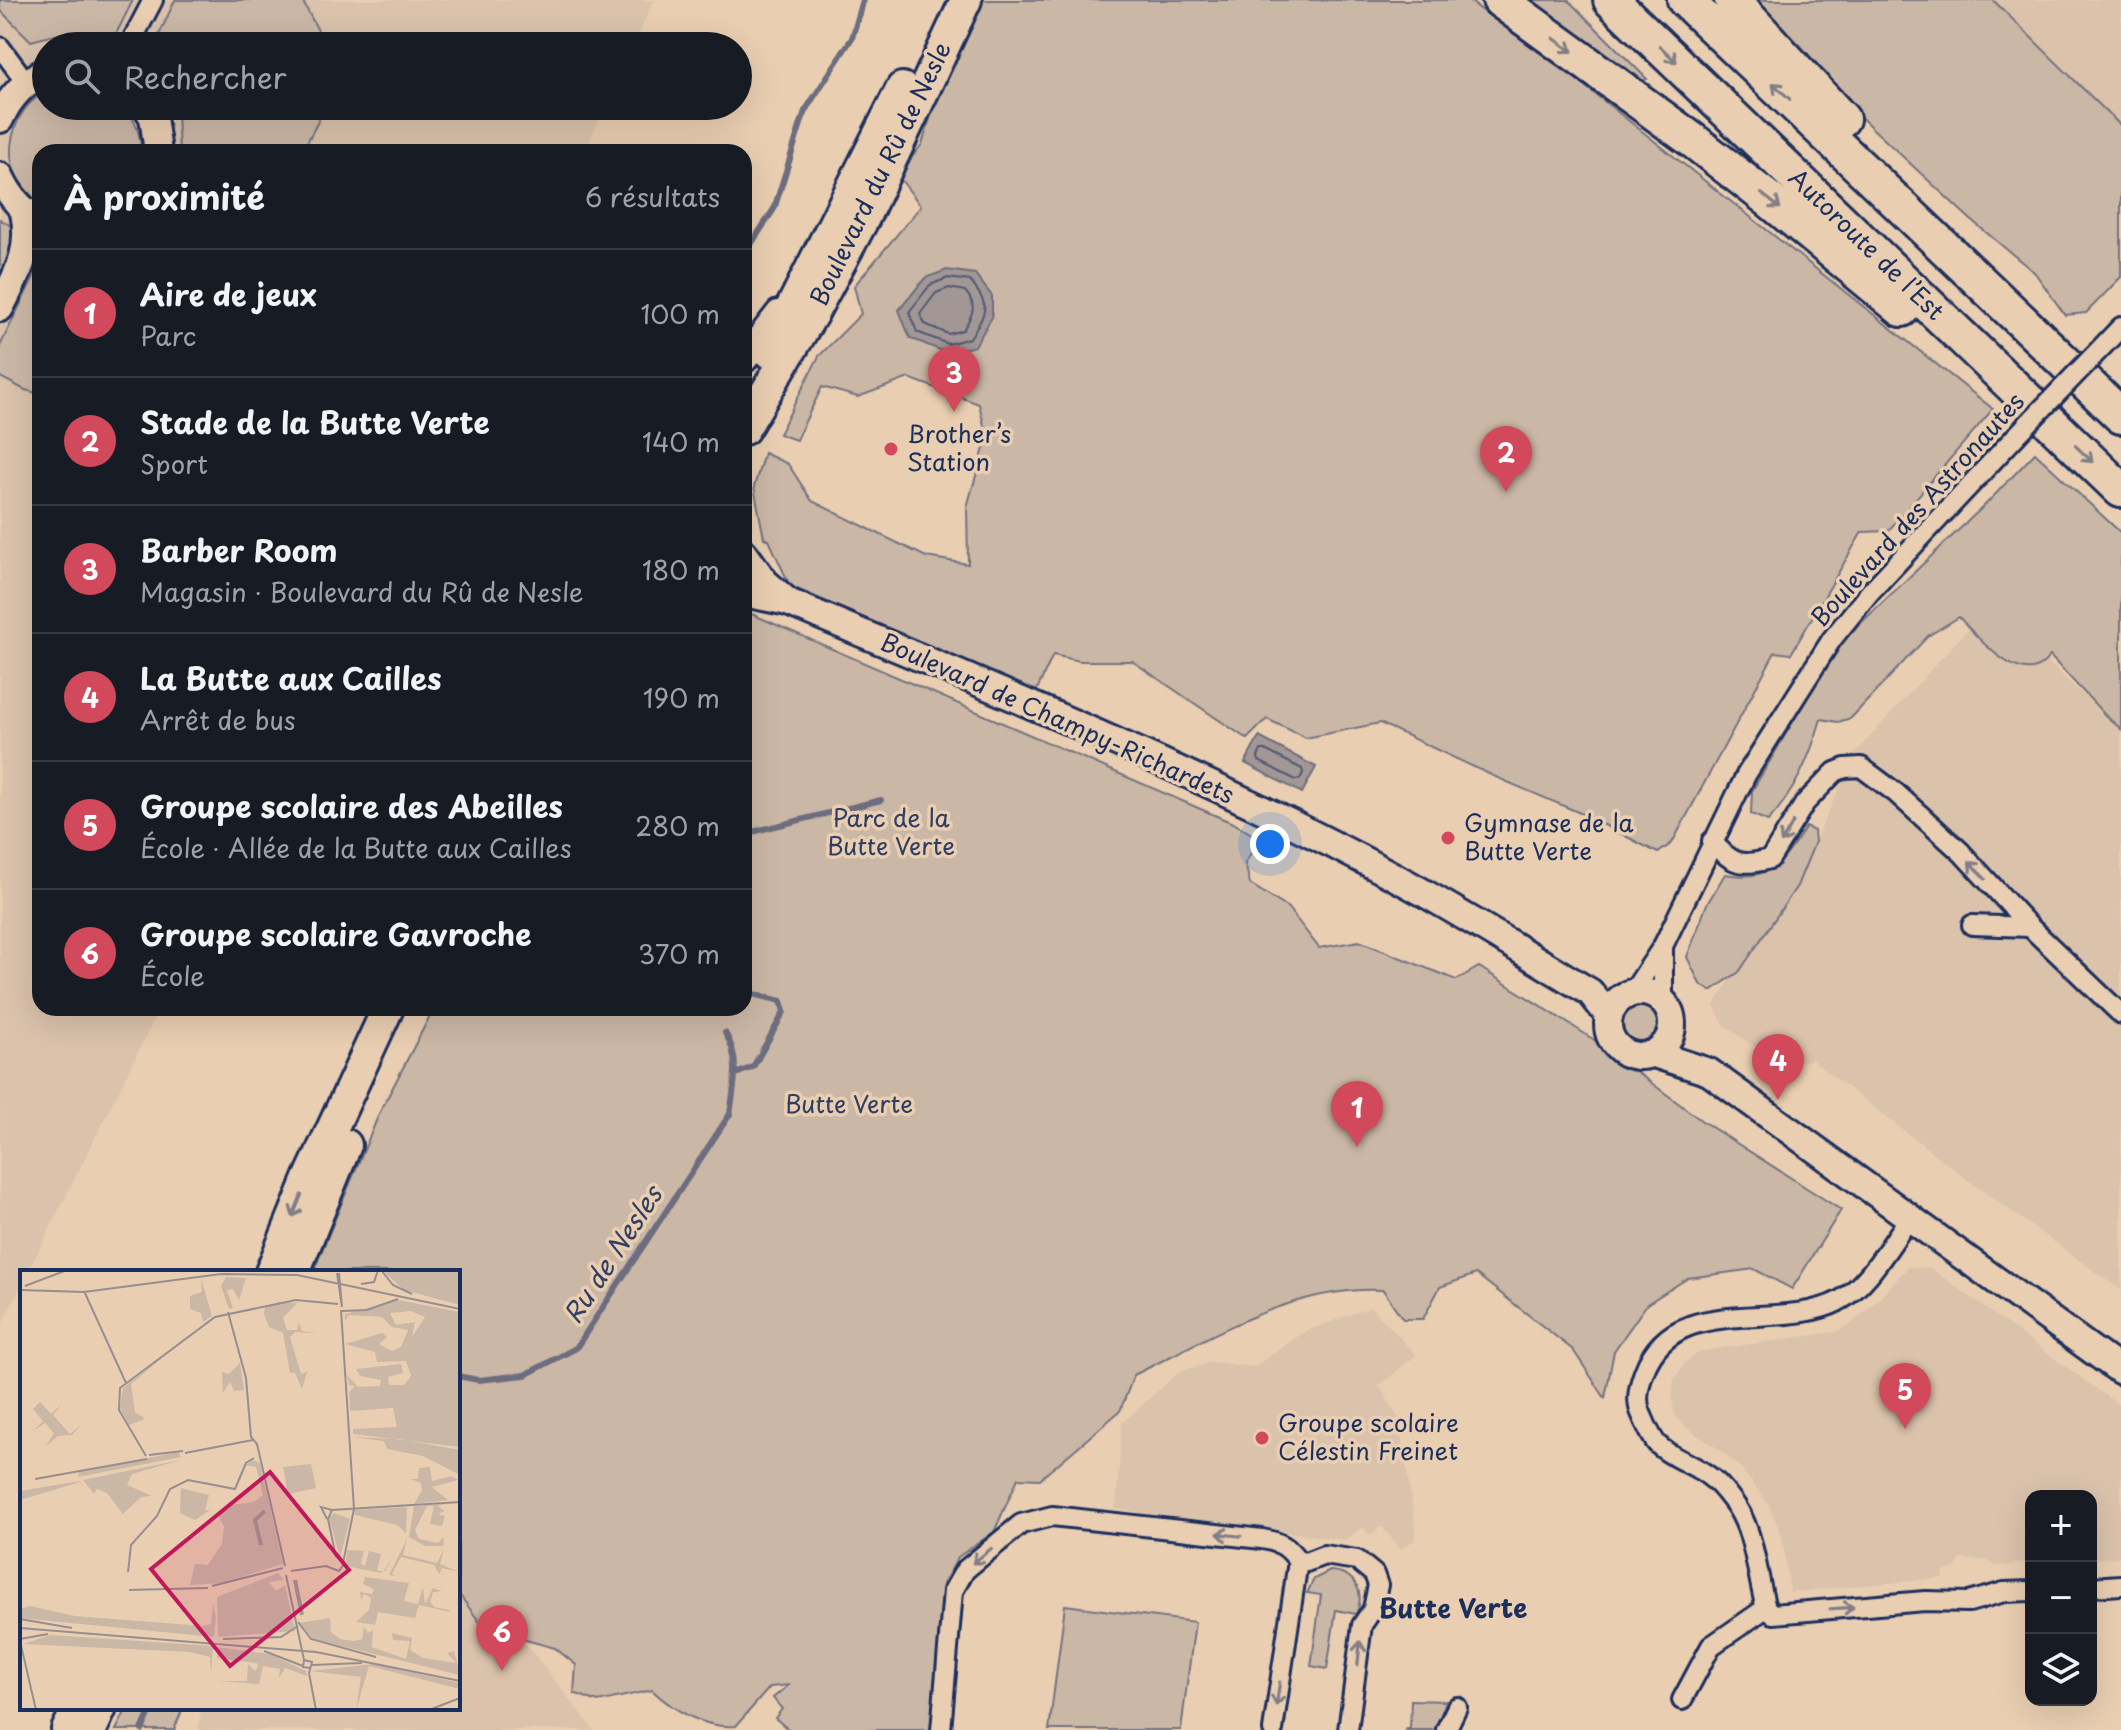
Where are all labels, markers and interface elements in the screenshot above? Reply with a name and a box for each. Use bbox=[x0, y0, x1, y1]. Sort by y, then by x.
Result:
search box bbox=[32, 32, 752, 120]
street label: Boulevard du Rû de Nesle bbox=[799, 35, 959, 311]
one-way arrow bbox=[1552, 37, 1574, 53]
one-way arrow bbox=[1658, 44, 1677, 63]
icon: search bbox=[60, 54, 104, 98]
text: Rechercher bbox=[124, 54, 287, 99]
one-way arrow bbox=[1772, 83, 1792, 101]
street label: Autoroute de l’Est bbox=[1781, 160, 1954, 328]
text: À proximité bbox=[64, 170, 265, 222]
text: 6 résultats bbox=[585, 177, 720, 216]
one-way arrow bbox=[1760, 193, 1781, 210]
text: Aire de jeux bbox=[140, 271, 317, 316]
text: 1 bbox=[84, 294, 96, 333]
text: 100 m bbox=[640, 294, 720, 333]
text: Parc bbox=[140, 316, 196, 355]
pin: 3 bbox=[928, 346, 980, 412]
street label: Boulevard des Astronautes bbox=[1801, 384, 2032, 634]
text: Stade de la Butte Verte bbox=[140, 399, 490, 444]
place label: Brother’s Station bbox=[907, 415, 1011, 479]
text: 2 bbox=[81, 422, 99, 461]
text: 140 m bbox=[642, 422, 720, 461]
pin: 2 bbox=[1480, 426, 1532, 492]
marker: Brother’s Station bbox=[882, 440, 900, 458]
text: Sport bbox=[140, 444, 208, 483]
one-way arrow bbox=[2074, 445, 2094, 464]
text: Barber Room bbox=[140, 527, 338, 572]
text: 3 bbox=[81, 550, 99, 589]
text: 180 m bbox=[642, 550, 720, 589]
text: Magasin · Boulevard du Rû de Nesle bbox=[140, 572, 584, 611]
street label: Boulevard de Champy-Richardets bbox=[875, 623, 1240, 812]
text: La Butte aux Cailles bbox=[140, 655, 442, 700]
text: 4 bbox=[81, 678, 99, 717]
text: 190 m bbox=[643, 678, 720, 717]
text: Arrêt de bus bbox=[140, 700, 296, 739]
text: Groupe scolaire des Abeilles bbox=[140, 783, 563, 828]
park label: Parc de la Butte Verte bbox=[827, 799, 955, 863]
place label: Gymnase de la Butte Verte bbox=[1464, 804, 1634, 868]
text: 5 bbox=[82, 806, 98, 845]
text: 280 m bbox=[635, 806, 720, 845]
one-way arrow bbox=[1779, 821, 1795, 844]
your location bbox=[1250, 824, 1290, 864]
text: École · Allée de la Butte aux Cailles bbox=[140, 828, 572, 867]
marker: Gymnase de la Butte Verte bbox=[1439, 829, 1457, 847]
one-way arrow bbox=[1968, 860, 1987, 880]
text: Groupe scolaire Gavroche bbox=[140, 911, 532, 956]
text: 6 bbox=[81, 934, 99, 973]
text: 370 m bbox=[638, 934, 720, 973]
text: École bbox=[140, 956, 205, 995]
pin: 4 bbox=[1752, 1034, 1804, 1100]
pin: 1 bbox=[1331, 1081, 1383, 1147]
park label: Butte Verte bbox=[785, 1085, 913, 1121]
water label: Ru de Nesles bbox=[553, 1176, 672, 1330]
one-way arrow bbox=[289, 1193, 304, 1218]
inset map bbox=[20, 1270, 460, 1710]
pin: 5 bbox=[1879, 1363, 1931, 1429]
place label: Groupe scolaire Célestin Freinet bbox=[1278, 1404, 1459, 1468]
marker: Groupe scolaire Célestin Freinet bbox=[1253, 1429, 1271, 1447]
map controls bbox=[2025, 1490, 2097, 1706]
button: + bbox=[2025, 1490, 2097, 1562]
one-way arrow bbox=[1216, 1528, 1243, 1543]
one-way arrow bbox=[973, 1547, 993, 1565]
button: − bbox=[2025, 1562, 2097, 1634]
district label: Butte Verte bbox=[1379, 1588, 1527, 1627]
one-way arrow bbox=[1828, 1600, 1855, 1615]
pin: 6 bbox=[476, 1605, 528, 1671]
button: layers bbox=[2025, 1634, 2097, 1706]
one-way arrow bbox=[1351, 1640, 1366, 1667]
one-way arrow bbox=[1270, 1681, 1285, 1706]

